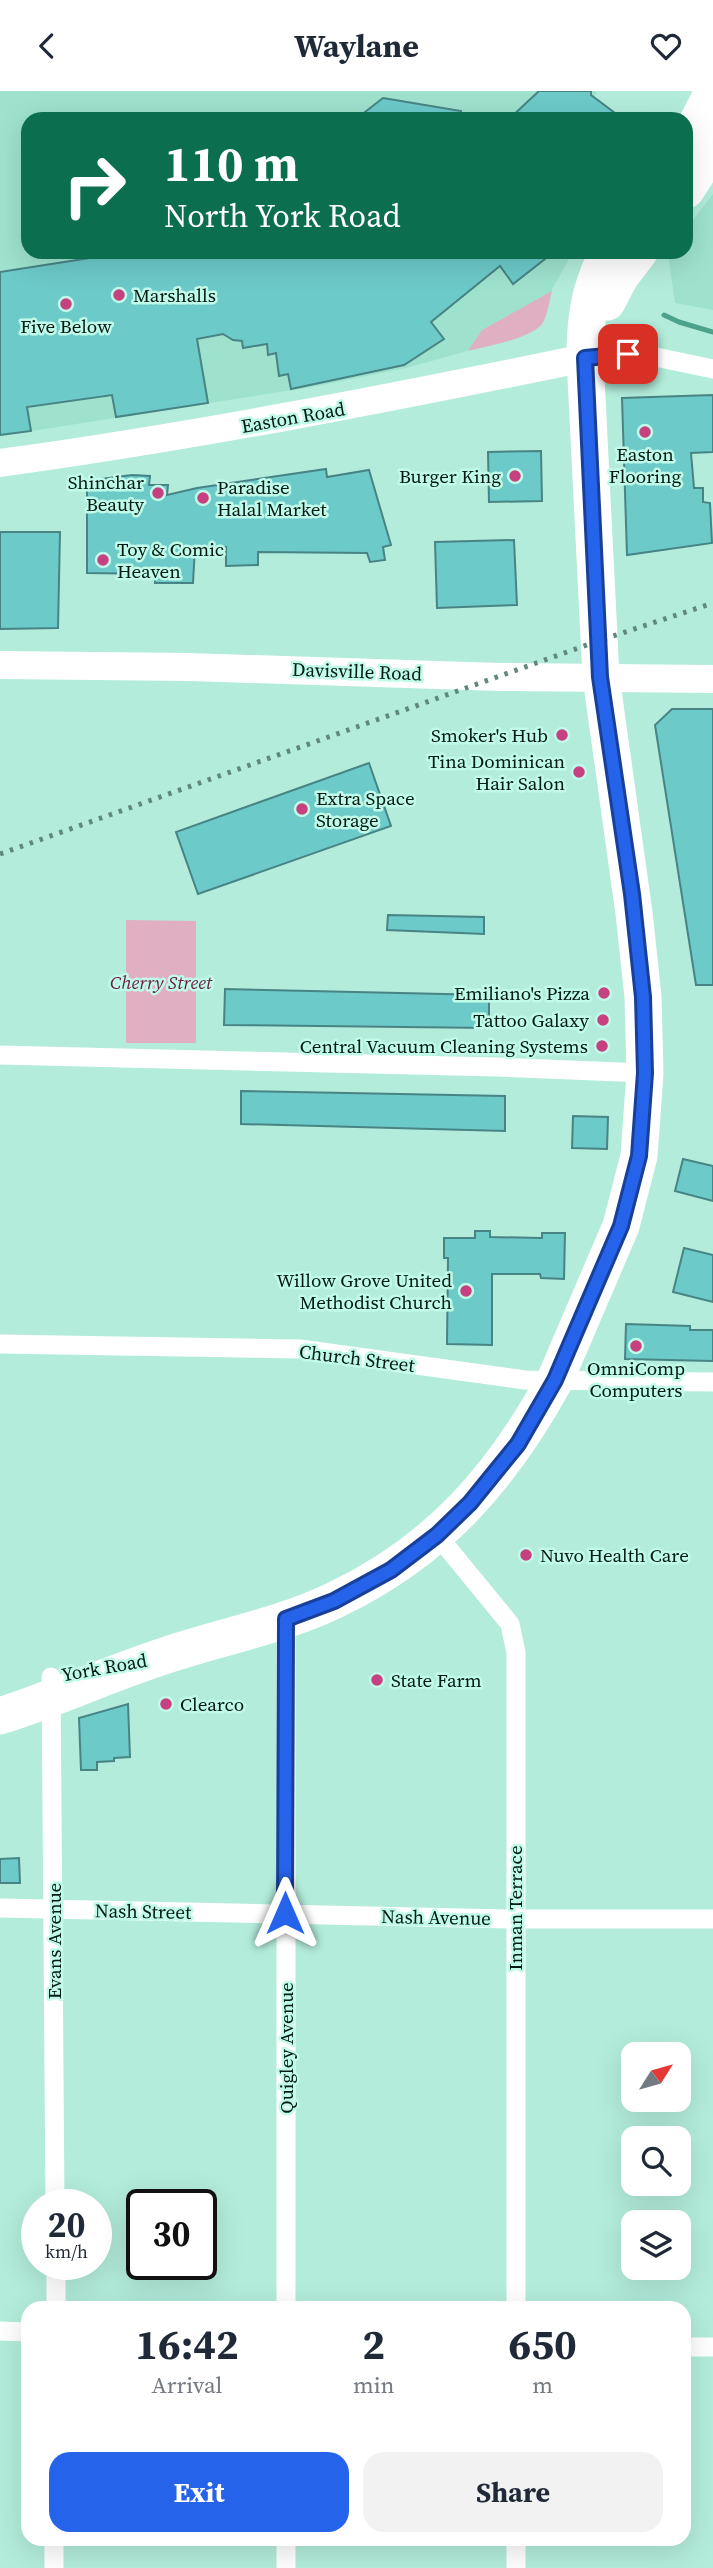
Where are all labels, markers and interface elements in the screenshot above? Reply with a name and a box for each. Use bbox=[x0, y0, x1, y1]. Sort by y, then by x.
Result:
text: Waylane bbox=[294, 24, 419, 68]
icon: back bbox=[28, 27, 66, 65]
icon: heart bbox=[647, 27, 685, 65]
text: 110 m bbox=[164, 130, 299, 197]
icon: right bbox=[49, 140, 140, 231]
text: North York Road bbox=[164, 194, 401, 238]
place label: Marshalls bbox=[133, 282, 216, 308]
marker: Marshalls bbox=[111, 287, 127, 303]
marker: Five Below bbox=[58, 296, 74, 312]
place label: Five Below bbox=[20, 313, 112, 339]
pin bbox=[598, 324, 658, 384]
icon: arrive bbox=[609, 335, 647, 373]
street label: Easton Road bbox=[239, 395, 347, 439]
marker: Easton Flooring bbox=[637, 424, 653, 440]
place label: Easton Flooring bbox=[609, 441, 681, 489]
place label: Burger King bbox=[399, 463, 501, 489]
marker: Burger King bbox=[507, 468, 523, 484]
place label: Shinchar Beauty bbox=[68, 469, 144, 517]
place label: Paradise Halal Market bbox=[217, 474, 327, 522]
marker: Shinchar Beauty bbox=[150, 485, 166, 501]
marker: Paradise Halal Market bbox=[195, 490, 211, 506]
place label: Toy & Comic Heaven bbox=[117, 536, 224, 584]
marker: Toy & Comic Heaven bbox=[95, 552, 111, 568]
street label: Davisville Road bbox=[292, 656, 423, 686]
place label: Smoker's Hub bbox=[431, 722, 548, 748]
marker: Smoker's Hub bbox=[554, 727, 570, 743]
place label: Tina Dominican Hair Salon bbox=[428, 748, 565, 796]
marker: Tina Dominican Hair Salon bbox=[571, 764, 587, 780]
place label: Extra Space Storage bbox=[316, 785, 415, 833]
marker: Extra Space Storage bbox=[294, 801, 310, 817]
park label: Cherry Street bbox=[110, 969, 213, 995]
place label: Emiliano's Pizza bbox=[454, 980, 590, 1006]
marker: Emiliano's Pizza bbox=[596, 985, 612, 1001]
place label: Tattoo Galaxy bbox=[473, 1007, 589, 1033]
marker: Tattoo Galaxy bbox=[595, 1012, 611, 1028]
place label: Central Vacuum Cleaning Systems bbox=[300, 1033, 588, 1059]
marker: Central Vacuum Cleaning Systems bbox=[594, 1038, 610, 1054]
place label: Willow Grove United Methodist Church bbox=[276, 1267, 452, 1315]
marker: Willow Grove United Methodist Church bbox=[458, 1283, 474, 1299]
street label: Church Street bbox=[298, 1338, 417, 1378]
marker: OmniComp Computers bbox=[628, 1338, 644, 1354]
place label: OmniComp Computers bbox=[587, 1355, 685, 1403]
place label: Nuvo Health Care bbox=[540, 1542, 689, 1568]
marker: Nuvo Health Care bbox=[518, 1547, 534, 1563]
street label: York Road bbox=[59, 1647, 149, 1687]
place label: State Farm bbox=[391, 1667, 482, 1693]
marker: State Farm bbox=[369, 1672, 385, 1688]
place label: Clearco bbox=[180, 1691, 244, 1717]
marker: Clearco bbox=[158, 1696, 174, 1712]
street label: Inman Terrace bbox=[502, 1845, 528, 1971]
position arrow bbox=[248, 1876, 322, 1950]
street label: Evans Avenue bbox=[41, 1883, 67, 1999]
street label: Nash Street bbox=[95, 1897, 192, 1925]
street label: Nash Avenue bbox=[381, 1903, 491, 1931]
street label: Quigley Avenue bbox=[273, 1982, 299, 2114]
north arrow bbox=[621, 2042, 691, 2112]
map controls bbox=[621, 2042, 691, 2280]
button: search bbox=[621, 2126, 691, 2196]
speed limit sign: 30 bbox=[126, 2189, 217, 2280]
text: 20 bbox=[48, 2201, 85, 2249]
button: layers bbox=[621, 2210, 691, 2280]
text: km/h bbox=[45, 2239, 88, 2264]
text: 16:42 bbox=[135, 2315, 239, 2373]
text: 2 bbox=[362, 2315, 385, 2373]
text: 650 bbox=[509, 2315, 577, 2373]
text: Arrival bbox=[151, 2369, 222, 2401]
text: min bbox=[353, 2369, 394, 2401]
text: m bbox=[532, 2369, 553, 2401]
button: Exit bbox=[49, 2452, 349, 2532]
button: Share bbox=[363, 2452, 663, 2532]

